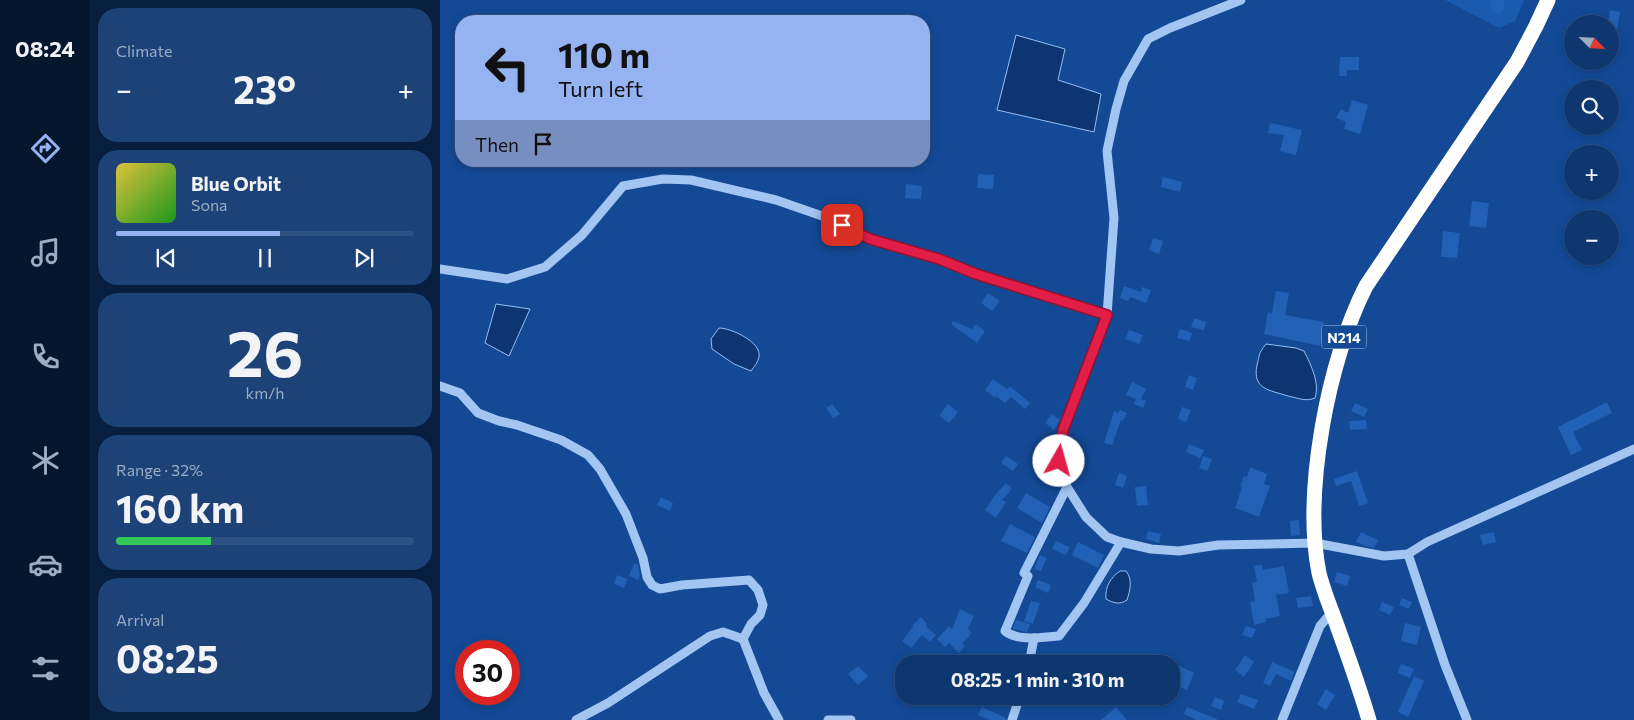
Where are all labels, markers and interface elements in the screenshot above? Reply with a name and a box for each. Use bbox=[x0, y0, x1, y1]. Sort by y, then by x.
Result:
north arrow bbox=[1564, 15, 1619, 70]
map controls bbox=[1564, 15, 1619, 265]
text: 110 m bbox=[558, 32, 650, 75]
text: 08:24 bbox=[15, 35, 75, 62]
icon: left bbox=[475, 35, 540, 100]
text: Climate bbox=[116, 41, 172, 60]
text: 23° bbox=[233, 65, 296, 112]
text: − bbox=[116, 72, 132, 106]
text: + bbox=[398, 72, 414, 106]
text: Turn left bbox=[558, 75, 643, 102]
button: search bbox=[1564, 80, 1619, 135]
icon: arrive bbox=[529, 130, 557, 158]
icon: directions bbox=[28, 131, 63, 166]
text: Then bbox=[475, 133, 519, 156]
button: + bbox=[1564, 145, 1619, 200]
text: Blue Orbit bbox=[191, 172, 281, 195]
text: Sona bbox=[191, 195, 227, 214]
pin bbox=[821, 204, 863, 246]
button: − bbox=[1564, 210, 1619, 265]
icon: arrive bbox=[828, 211, 856, 239]
icon: music bbox=[28, 235, 63, 270]
icon: previous bbox=[152, 244, 180, 272]
icon: pause bbox=[251, 244, 279, 272]
icon: next bbox=[350, 244, 378, 272]
text: 26 bbox=[227, 311, 303, 390]
road number: N214 bbox=[1322, 326, 1366, 348]
icon: phone bbox=[28, 339, 63, 374]
text: km/h bbox=[246, 383, 284, 402]
position arrow bbox=[1032, 434, 1084, 486]
icon: climate bbox=[28, 443, 63, 478]
text: Range · 32% bbox=[116, 460, 203, 479]
text: 160 km bbox=[116, 484, 244, 531]
icon: car bbox=[28, 547, 63, 582]
text: Arrival bbox=[116, 610, 164, 629]
text: 08:25 bbox=[116, 634, 219, 681]
speed limit sign: 30 bbox=[455, 640, 520, 705]
icon: filters bbox=[28, 651, 63, 686]
text: 08:25 · 1 min · 310 m bbox=[951, 668, 1124, 691]

